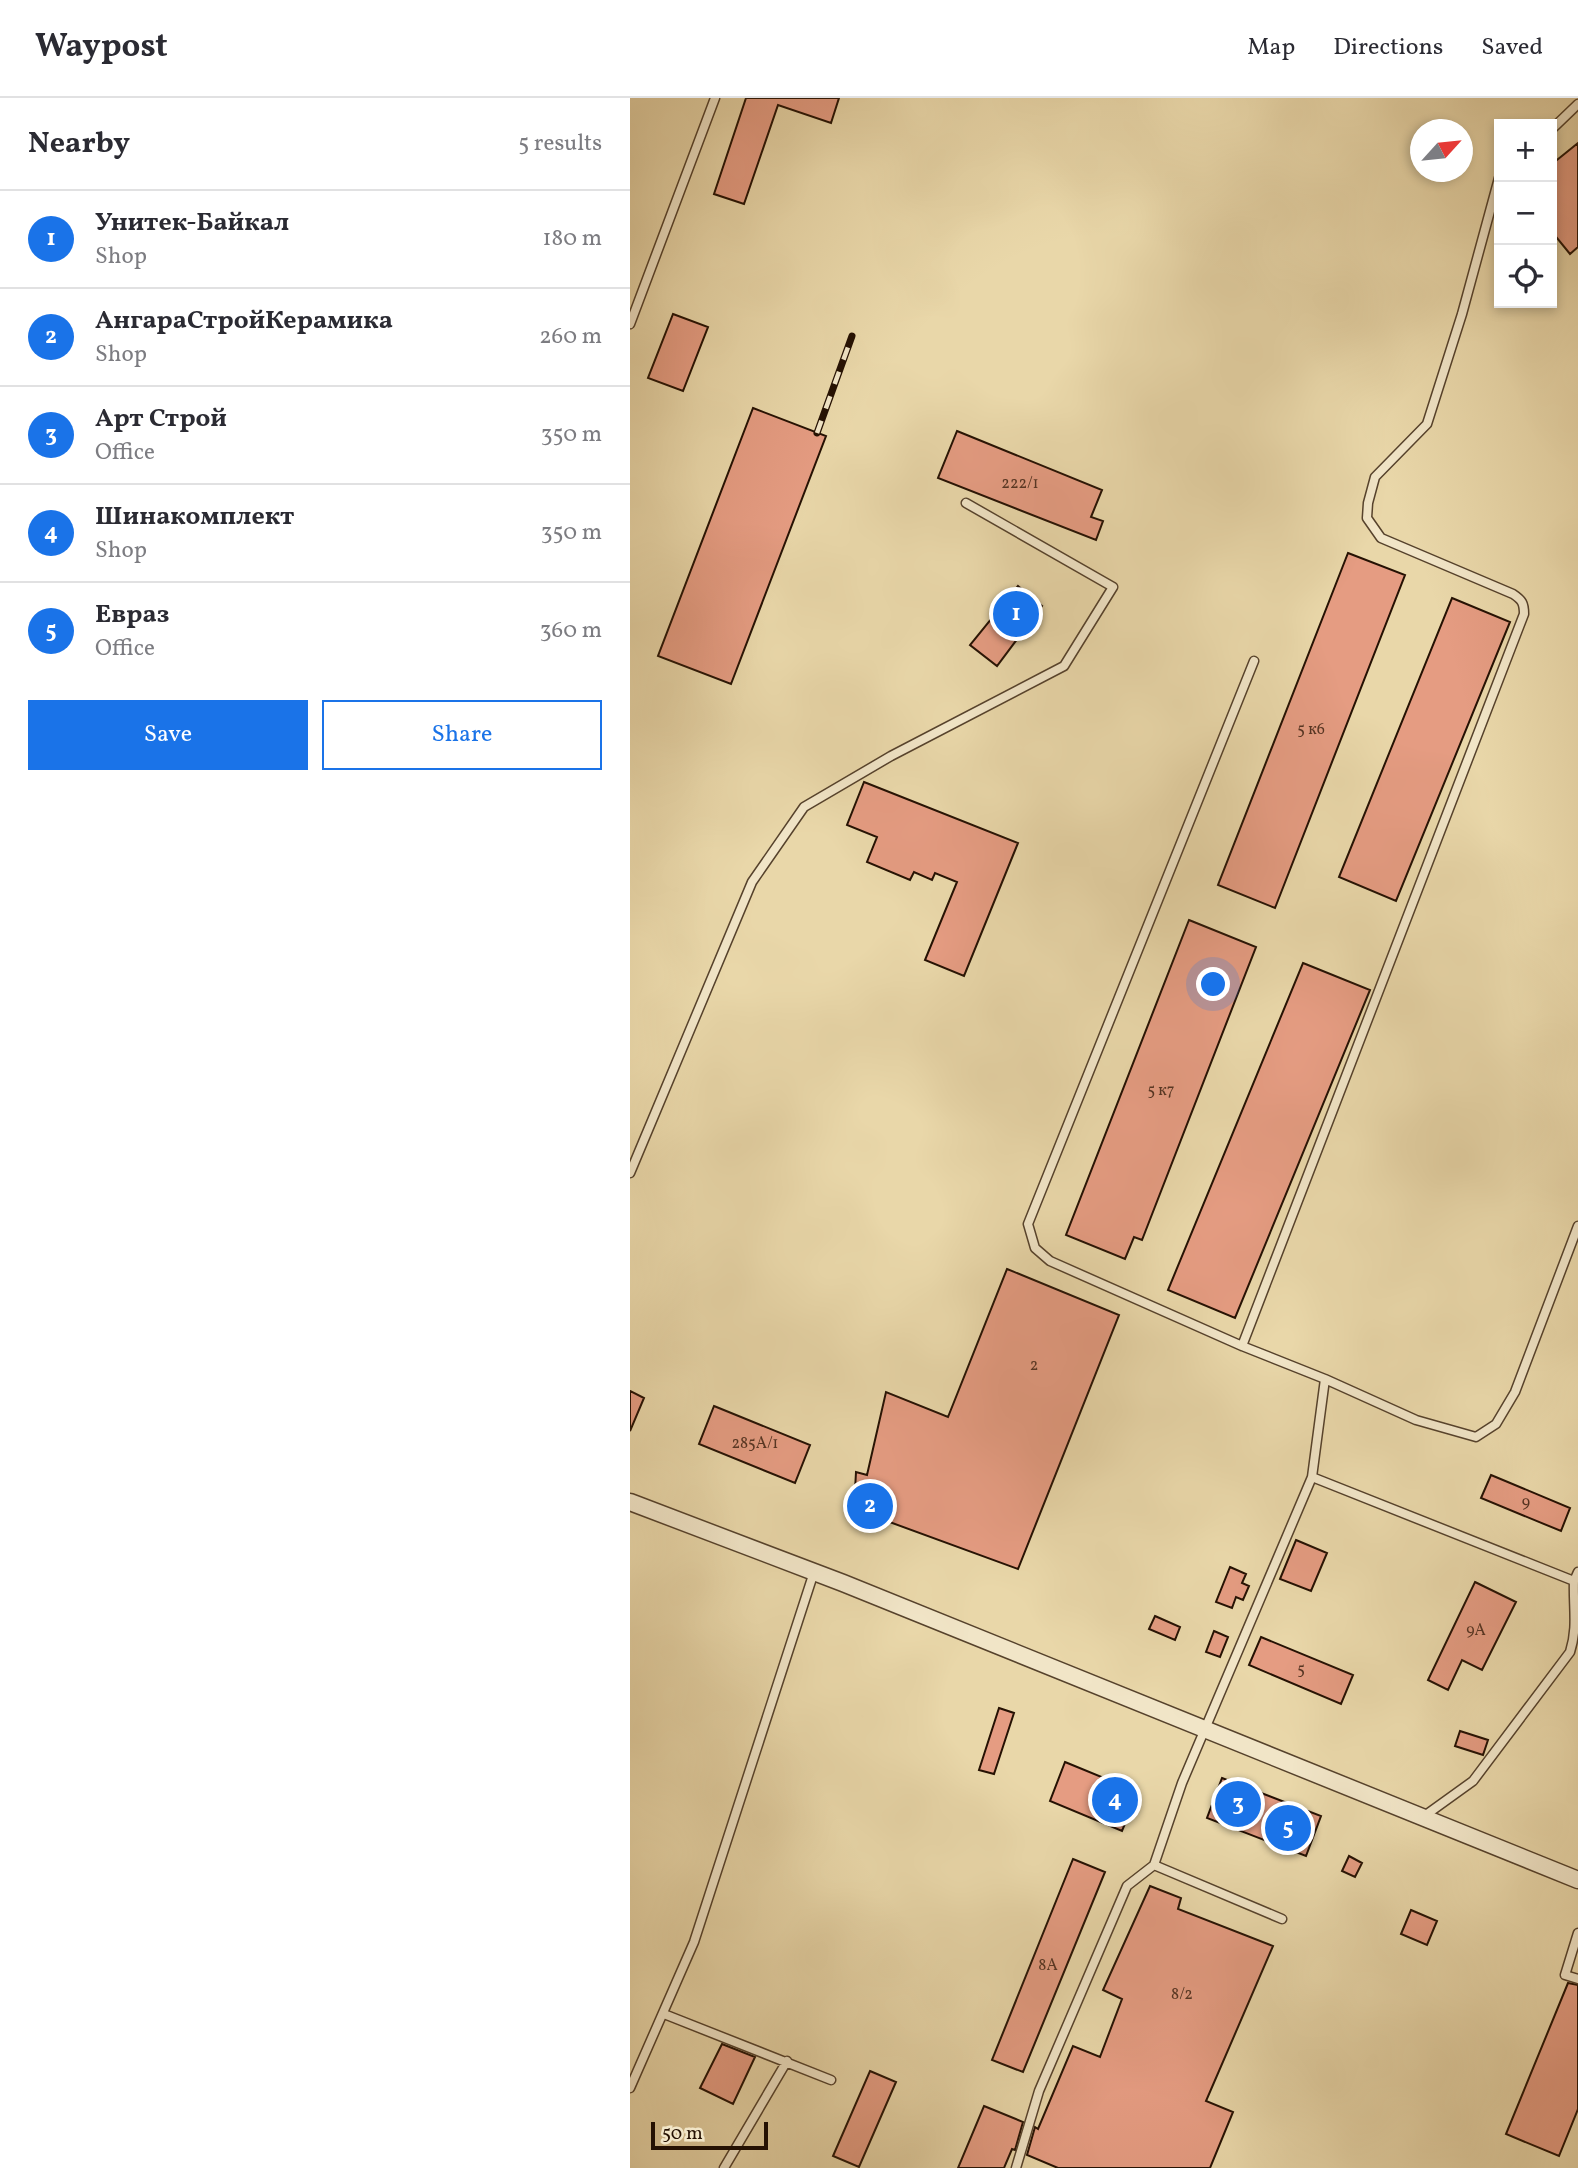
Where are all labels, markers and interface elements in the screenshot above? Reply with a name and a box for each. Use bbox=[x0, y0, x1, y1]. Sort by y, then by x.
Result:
text: Waypost bbox=[35, 25, 168, 71]
text: Map bbox=[1247, 31, 1295, 65]
text: Directions bbox=[1333, 31, 1443, 65]
text: Saved bbox=[1481, 31, 1543, 65]
north arrow bbox=[1410, 119, 1473, 182]
map controls bbox=[1494, 119, 1557, 308]
button: + bbox=[1494, 119, 1557, 182]
text: Nearby bbox=[28, 123, 130, 165]
text: 5 results bbox=[518, 128, 602, 160]
button: − bbox=[1494, 182, 1557, 245]
text: Унитек-Байкал bbox=[95, 205, 289, 241]
text: 1 bbox=[46, 223, 56, 255]
text: 180 m bbox=[543, 223, 602, 255]
text: Shop bbox=[95, 241, 147, 273]
button: locate bbox=[1494, 245, 1557, 308]
text: АнгараСтройКерамика bbox=[95, 303, 393, 339]
text: 2 bbox=[45, 321, 57, 353]
text: 260 m bbox=[539, 321, 602, 353]
text: Shop bbox=[95, 339, 147, 371]
text: Арт Строй bbox=[95, 401, 227, 437]
text: 3 bbox=[45, 419, 57, 451]
text: 350 m bbox=[541, 419, 602, 451]
text: Office bbox=[95, 437, 155, 469]
house number: 222/1 bbox=[1001, 473, 1039, 495]
text: Шинакомплект bbox=[95, 499, 294, 535]
text: 4 bbox=[44, 517, 58, 549]
text: 350 m bbox=[541, 517, 602, 549]
text: Shop bbox=[95, 535, 147, 567]
pin: 1 bbox=[993, 588, 1039, 640]
text: Евраз bbox=[95, 597, 169, 633]
text: 5 bbox=[45, 615, 57, 647]
text: 360 m bbox=[540, 615, 602, 647]
text: Office bbox=[95, 633, 155, 665]
button: Save bbox=[28, 700, 308, 770]
button: Share bbox=[322, 700, 602, 770]
house number: 5 к6 bbox=[1297, 719, 1325, 741]
your location bbox=[1196, 967, 1230, 1001]
house number: 5 к7 bbox=[1147, 1080, 1175, 1102]
house number: 2 bbox=[1030, 1355, 1038, 1377]
house number: 285А/1 bbox=[731, 1433, 779, 1455]
pin: 2 bbox=[847, 1480, 893, 1532]
house number: 9 bbox=[1522, 1492, 1530, 1514]
house number: 9А bbox=[1466, 1620, 1486, 1642]
house number: 5 bbox=[1297, 1659, 1305, 1681]
pin: 4 bbox=[1092, 1774, 1138, 1826]
pin: 3 bbox=[1215, 1778, 1261, 1830]
pin: 5 bbox=[1265, 1802, 1311, 1854]
house number: 8А bbox=[1038, 1955, 1058, 1977]
house number: 8/2 bbox=[1171, 1984, 1193, 2006]
scale bar bbox=[651, 2119, 768, 2151]
text: 50 m bbox=[662, 2121, 703, 2147]

